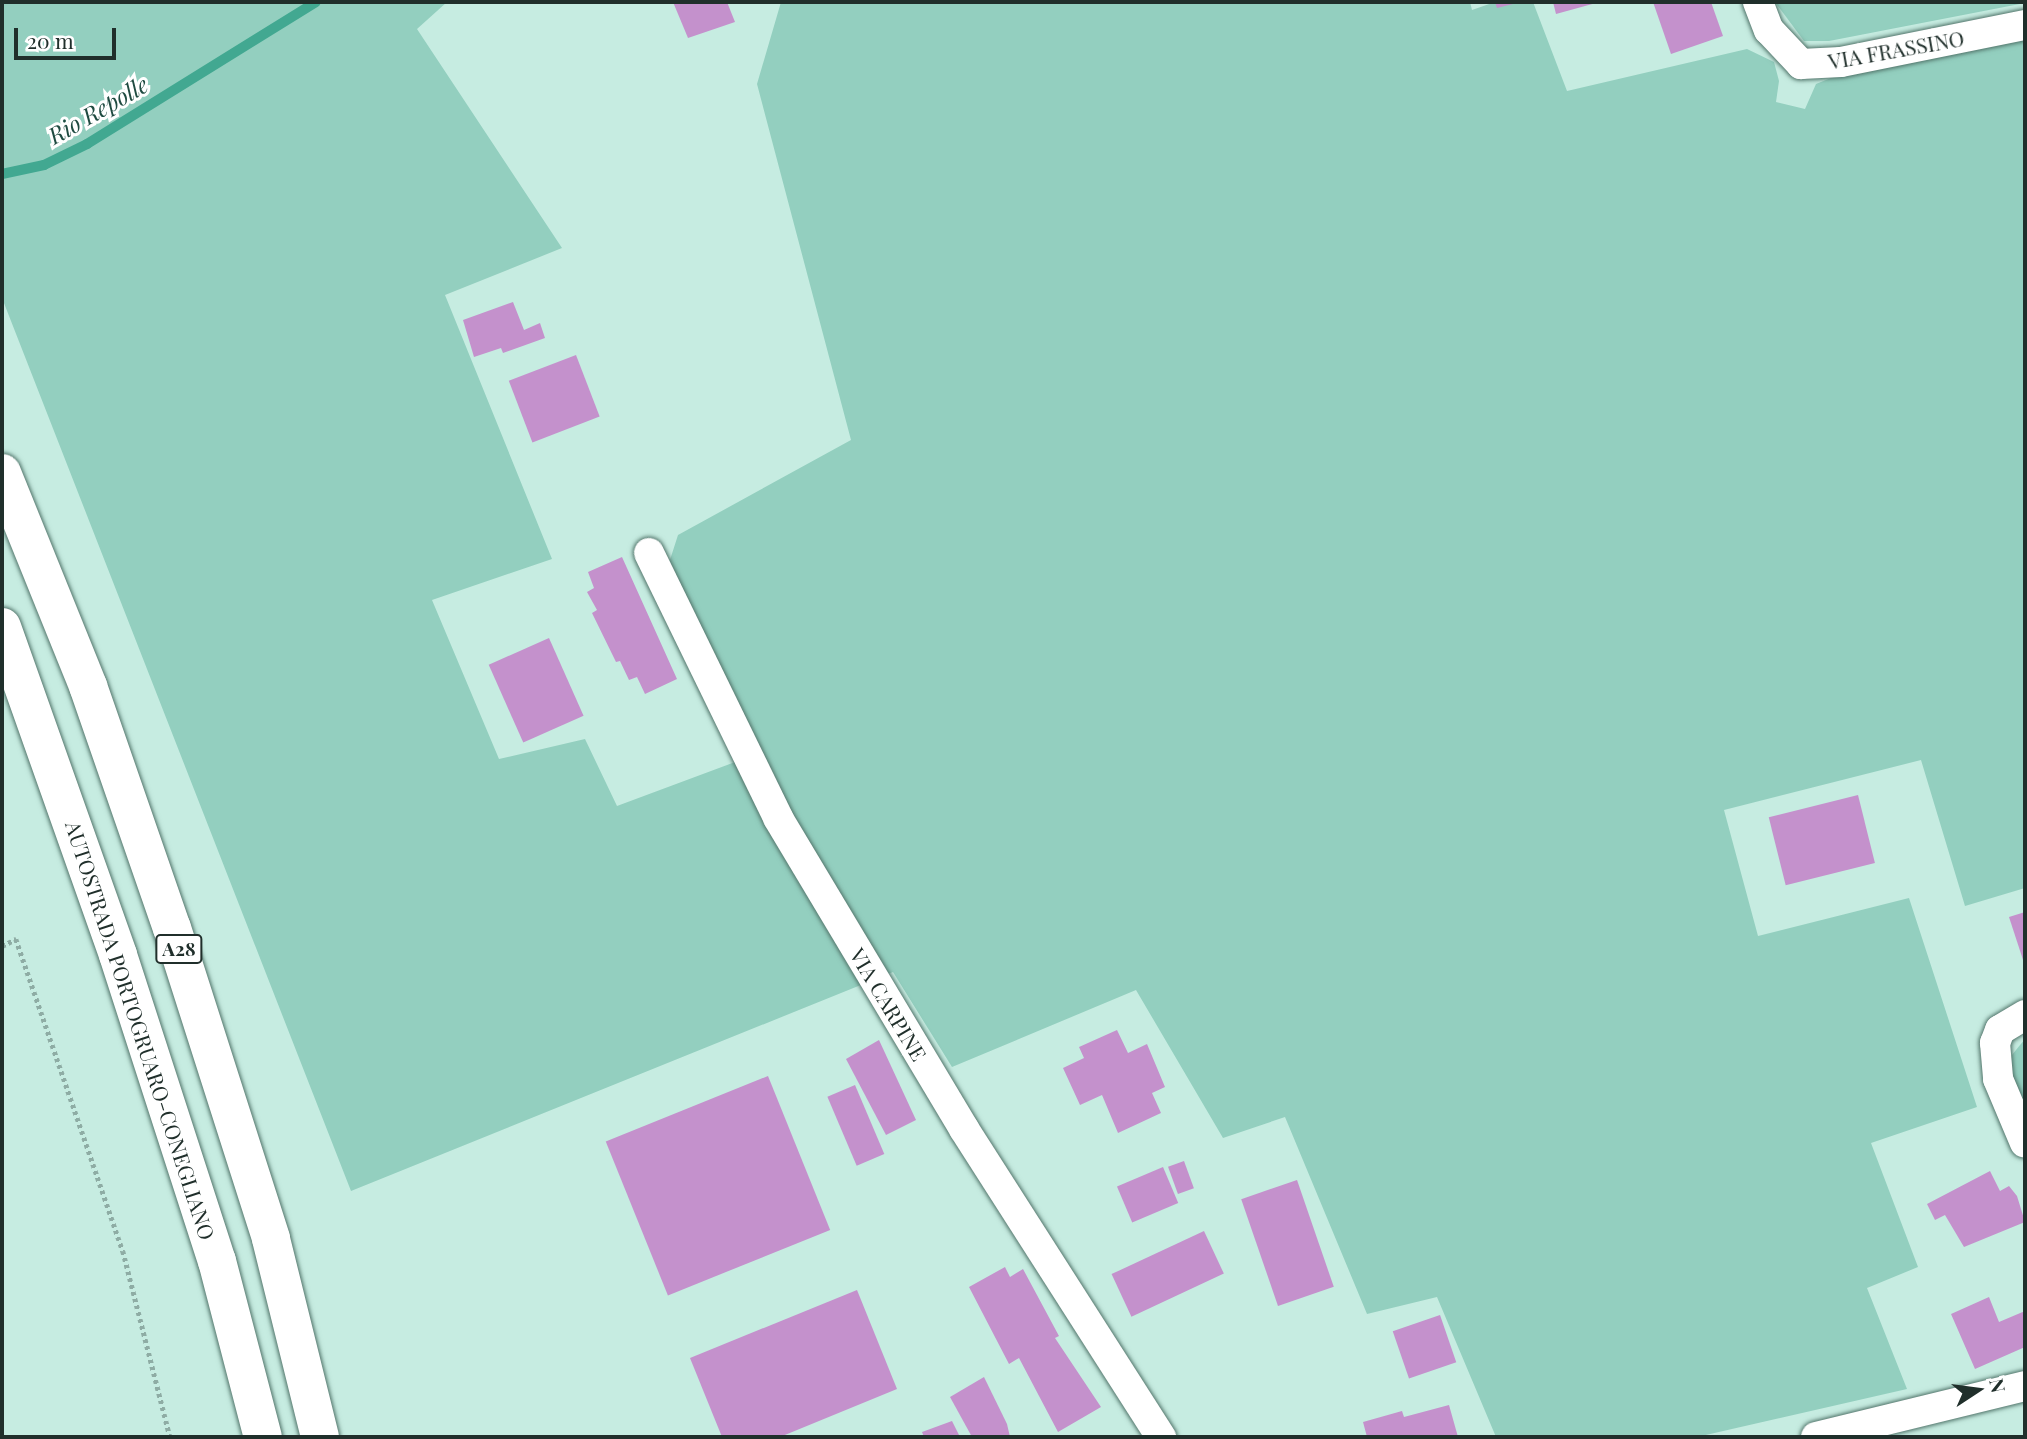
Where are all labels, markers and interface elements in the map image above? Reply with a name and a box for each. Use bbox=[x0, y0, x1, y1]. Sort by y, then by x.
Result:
scale bar bbox=[18, 14, 119, 58]
street label: VIA FRASSINO bbox=[1826, 25, 1966, 73]
text: 20 m bbox=[27, 26, 74, 54]
water label: Rio Repolle bbox=[43, 70, 153, 150]
street label: AUTOSTRADA PORTOGRUARO-CONEGLIANO bbox=[61, 817, 221, 1243]
road number: A28 bbox=[154, 934, 204, 965]
street label: VIA CARPINE bbox=[846, 943, 932, 1065]
north arrow bbox=[1943, 1355, 2013, 1425]
text: N bbox=[1984, 1376, 2013, 1395]

